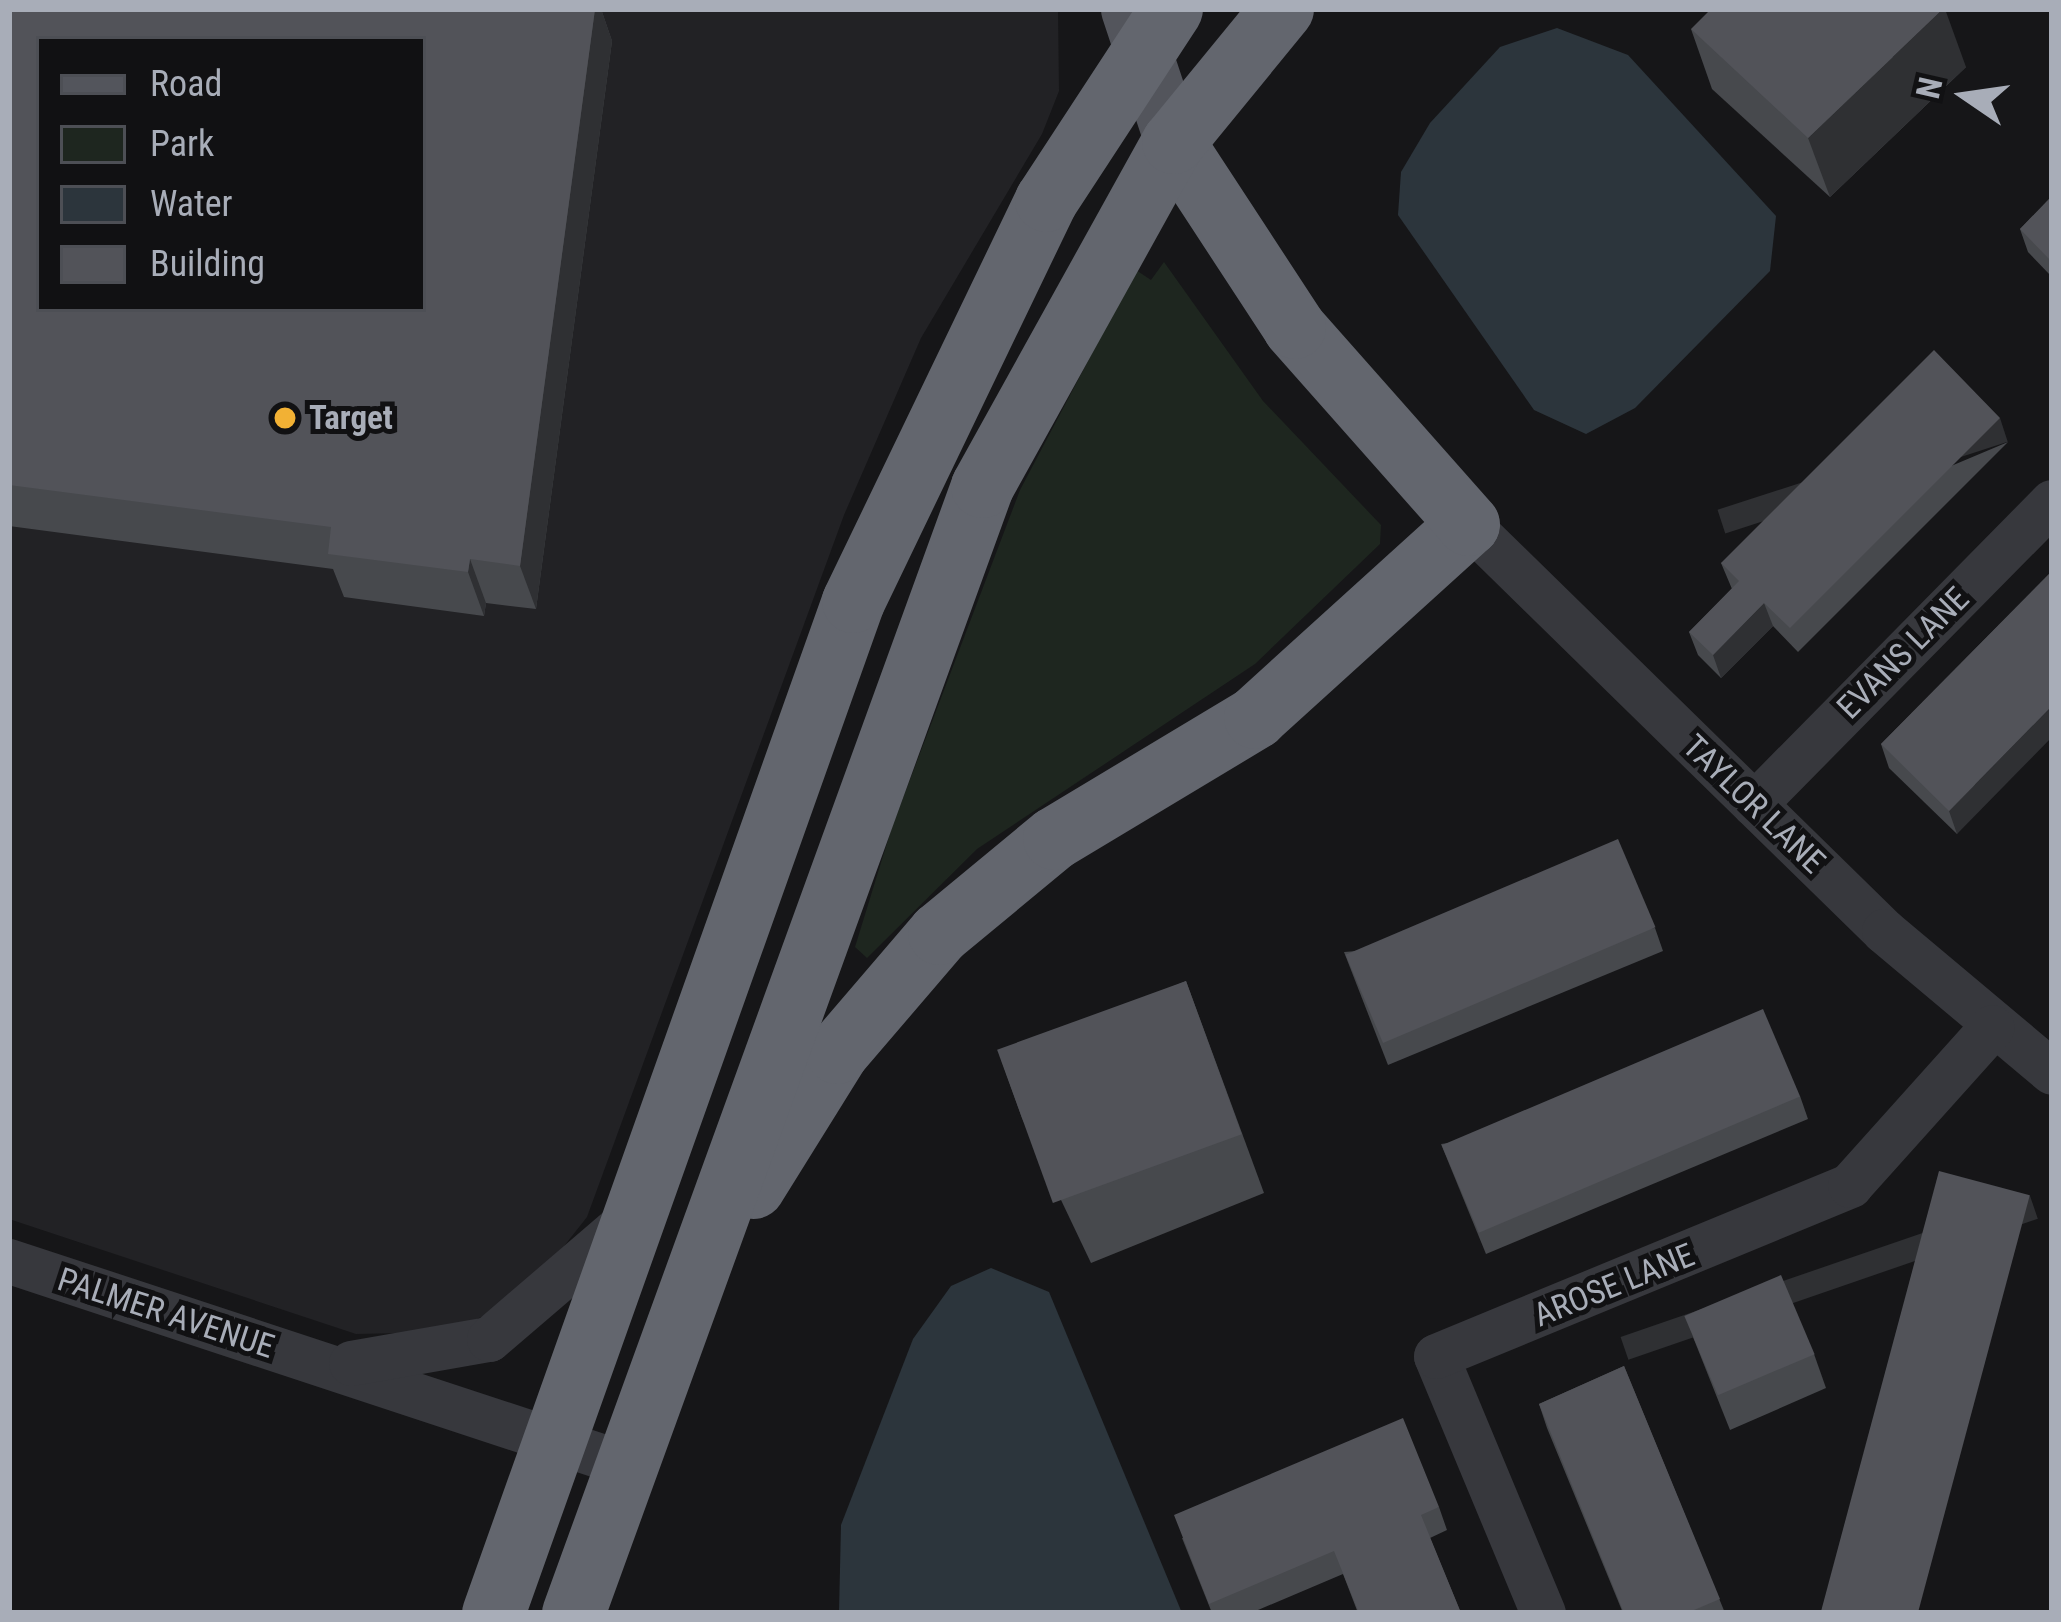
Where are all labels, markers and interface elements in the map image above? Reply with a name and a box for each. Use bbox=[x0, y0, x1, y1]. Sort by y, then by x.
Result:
legend bbox=[36, 36, 426, 312]
north arrow bbox=[1905, 36, 2025, 156]
text: Road bbox=[150, 63, 222, 105]
text: N bbox=[1908, 74, 1951, 102]
text: Park bbox=[150, 123, 214, 165]
text: Water bbox=[150, 183, 233, 225]
text: Building bbox=[150, 243, 265, 285]
place label: Target bbox=[309, 398, 393, 438]
marker: Target bbox=[272, 405, 298, 431]
street label: EVANS LANE bbox=[1829, 579, 1977, 727]
street label: TAYLOR LANE bbox=[1675, 726, 1833, 882]
street label: AROSE LANE bbox=[1528, 1235, 1700, 1335]
street label: PALMER AVENUE bbox=[53, 1259, 279, 1367]

